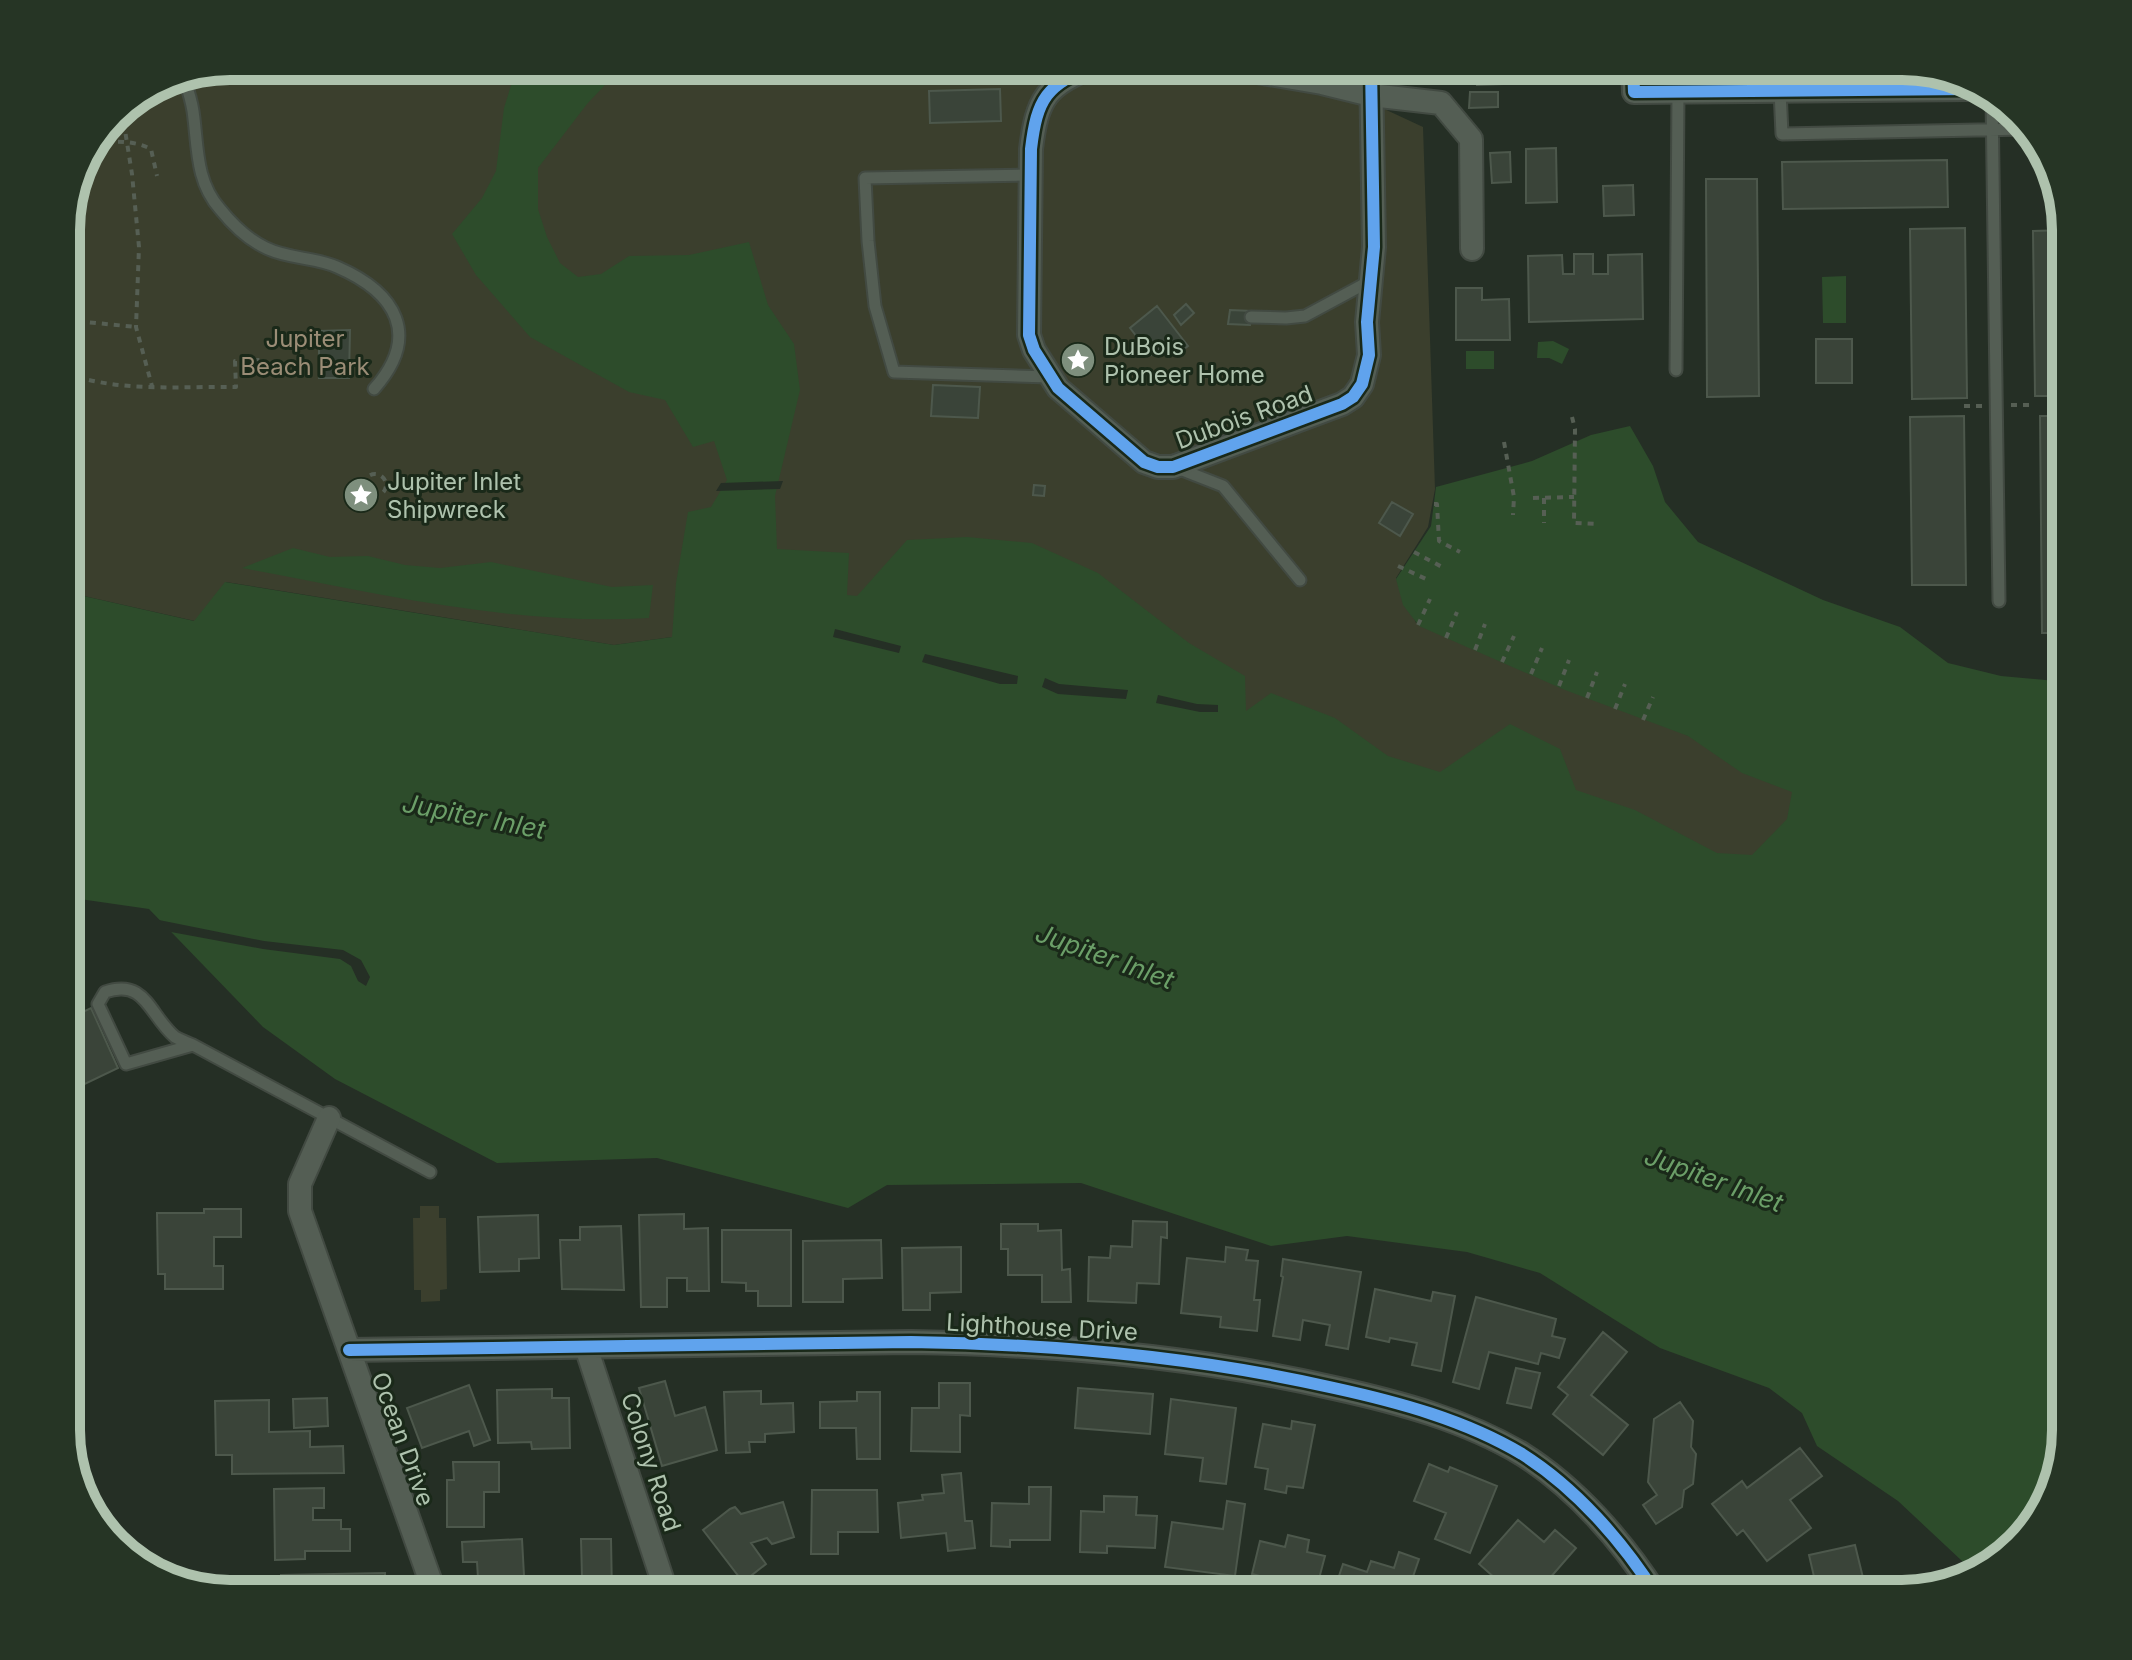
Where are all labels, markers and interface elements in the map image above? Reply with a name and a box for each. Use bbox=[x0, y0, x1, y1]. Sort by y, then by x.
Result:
park label: Jupiter Beach Park bbox=[240, 324, 370, 381]
place label: DuBois Pioneer Home bbox=[1104, 332, 1265, 389]
place icon: DuBois Pioneer Home bbox=[1059, 341, 1097, 379]
street label: Dubois Road bbox=[1172, 379, 1316, 455]
place label: Jupiter Inlet Shipwreck bbox=[387, 467, 521, 524]
place icon: Jupiter Inlet Shipwreck bbox=[342, 476, 380, 514]
water label: Jupiter Inlet bbox=[400, 787, 549, 845]
water label: Jupiter Inlet bbox=[1032, 917, 1179, 996]
water label: Jupiter Inlet bbox=[1641, 1140, 1788, 1219]
street label: Lighthouse Drive bbox=[945, 1307, 1139, 1347]
street label: Ocean Drive bbox=[365, 1368, 441, 1510]
street label: Colony Road bbox=[615, 1389, 687, 1535]

